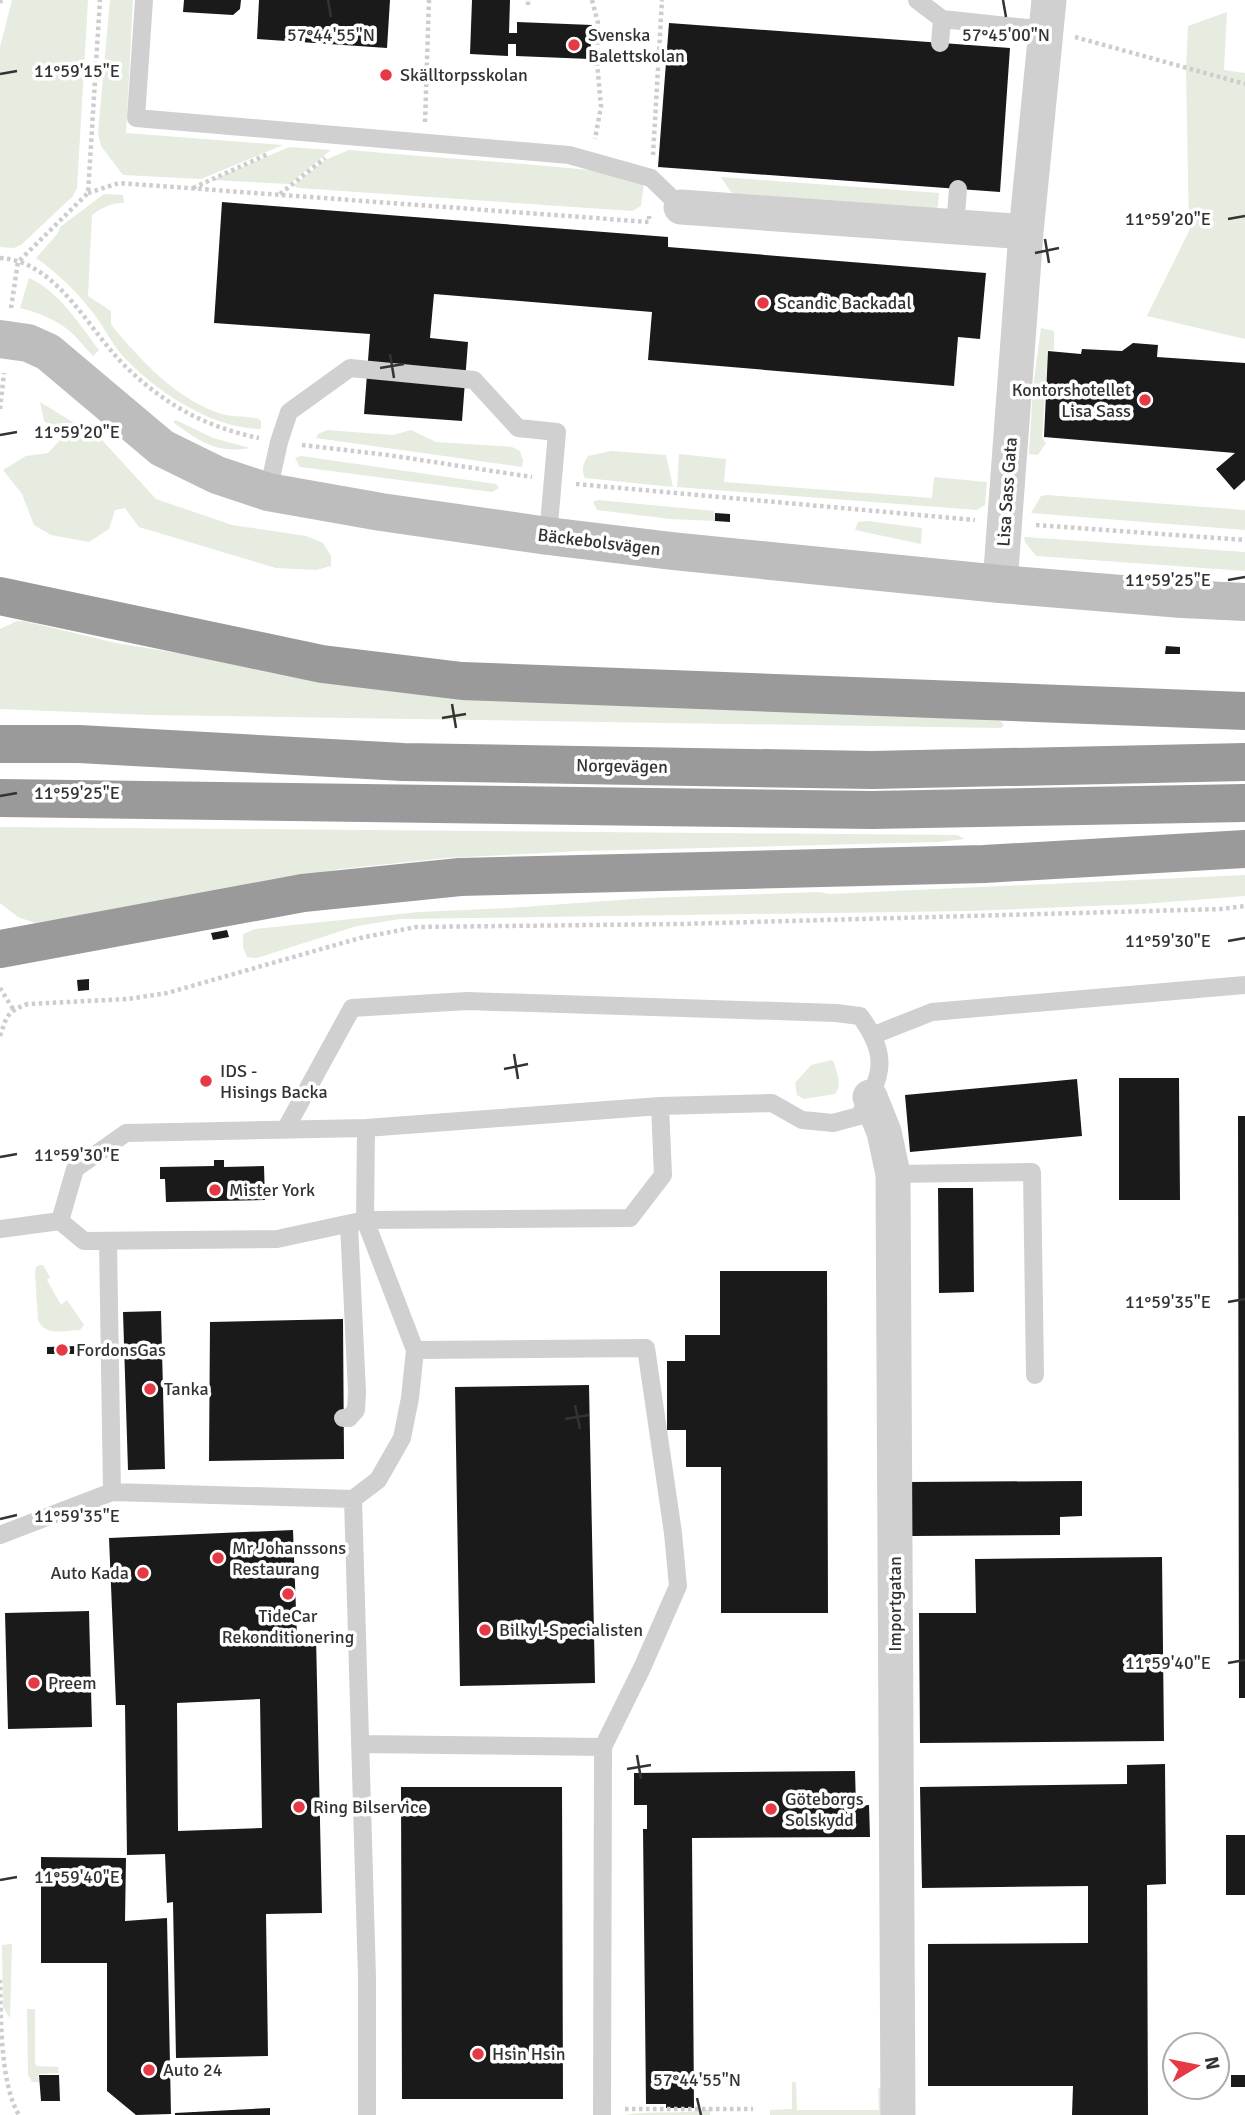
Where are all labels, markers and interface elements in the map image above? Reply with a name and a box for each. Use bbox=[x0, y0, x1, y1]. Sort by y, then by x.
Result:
text: 57°44'55"N bbox=[287, 24, 375, 46]
place label: Svenska Balettskolan bbox=[588, 24, 685, 67]
text: 57°45'00"N bbox=[962, 24, 1050, 46]
marker: Svenska Balettskolan bbox=[566, 37, 582, 53]
text: 11°59'15"E bbox=[34, 60, 120, 82]
place label: Skälltorpsskolan bbox=[400, 64, 528, 86]
marker: Skälltorpsskolan bbox=[378, 67, 394, 83]
text: 11°59'20"E bbox=[1125, 208, 1211, 230]
place label: Scandic Backadal bbox=[777, 292, 912, 314]
marker: Scandic Backadal bbox=[755, 295, 771, 311]
place label: Kontorshotellet Lisa Sass bbox=[1012, 379, 1131, 422]
marker: Kontorshotellet Lisa Sass bbox=[1137, 392, 1153, 408]
text: 11°59'20"E bbox=[34, 421, 120, 443]
street label: Lisa Sass Gata bbox=[992, 437, 1022, 547]
street label: Bäckebolsvägen bbox=[536, 524, 662, 560]
text: 11°59'25"E bbox=[1125, 569, 1211, 591]
street label: Norgevägen bbox=[576, 754, 668, 778]
text: 11°59'25"E bbox=[34, 782, 120, 804]
text: 11°59'30"E bbox=[1125, 930, 1211, 952]
place label: IDS - Hisings Backa bbox=[220, 1060, 328, 1103]
marker: IDS - Hisings Backa bbox=[198, 1073, 214, 1089]
text: 11°59'30"E bbox=[34, 1144, 120, 1166]
place label: Mister York bbox=[229, 1179, 315, 1201]
marker: Mister York bbox=[207, 1182, 223, 1198]
text: 11°59'35"E bbox=[1125, 1291, 1211, 1313]
place label: FordonsGas bbox=[76, 1339, 166, 1361]
marker: FordonsGas bbox=[54, 1342, 70, 1358]
place label: Tanka bbox=[164, 1378, 209, 1400]
marker: Tanka bbox=[142, 1381, 158, 1397]
text: 11°59'35"E bbox=[34, 1505, 120, 1527]
place label: Mr Johanssons Restaurang bbox=[232, 1537, 346, 1580]
marker: Mr Johanssons Restaurang bbox=[210, 1550, 226, 1566]
street label: Importgatan bbox=[884, 1556, 906, 1652]
place label: Auto Kada bbox=[50, 1562, 129, 1584]
marker: Auto Kada bbox=[135, 1565, 151, 1581]
marker: TideCar Rekonditionering bbox=[280, 1586, 296, 1602]
place label: TideCar Rekonditionering bbox=[222, 1605, 354, 1648]
place label: Bilkyl-Specialisten bbox=[499, 1619, 643, 1641]
marker: Bilkyl-Specialisten bbox=[477, 1622, 493, 1638]
text: 11°59'40"E bbox=[1125, 1652, 1211, 1674]
place label: Preem bbox=[48, 1672, 97, 1694]
marker: Preem bbox=[26, 1675, 42, 1691]
place label: Göteborgs Solskydd bbox=[785, 1788, 864, 1831]
place label: Ring Bilservice bbox=[313, 1796, 427, 1818]
marker: Ring Bilservice bbox=[291, 1799, 307, 1815]
marker: Göteborgs Solskydd bbox=[763, 1801, 779, 1817]
text: 11°59'40"E bbox=[34, 1866, 120, 1888]
north arrow bbox=[1161, 2031, 1231, 2101]
place label: Hsin Hsin bbox=[492, 2043, 565, 2065]
marker: Hsin Hsin bbox=[470, 2046, 486, 2062]
text: N bbox=[1199, 2055, 1225, 2072]
place label: Auto 24 bbox=[163, 2059, 223, 2081]
marker: Auto 24 bbox=[141, 2062, 157, 2078]
text: 57°44'55"N bbox=[653, 2069, 741, 2091]

